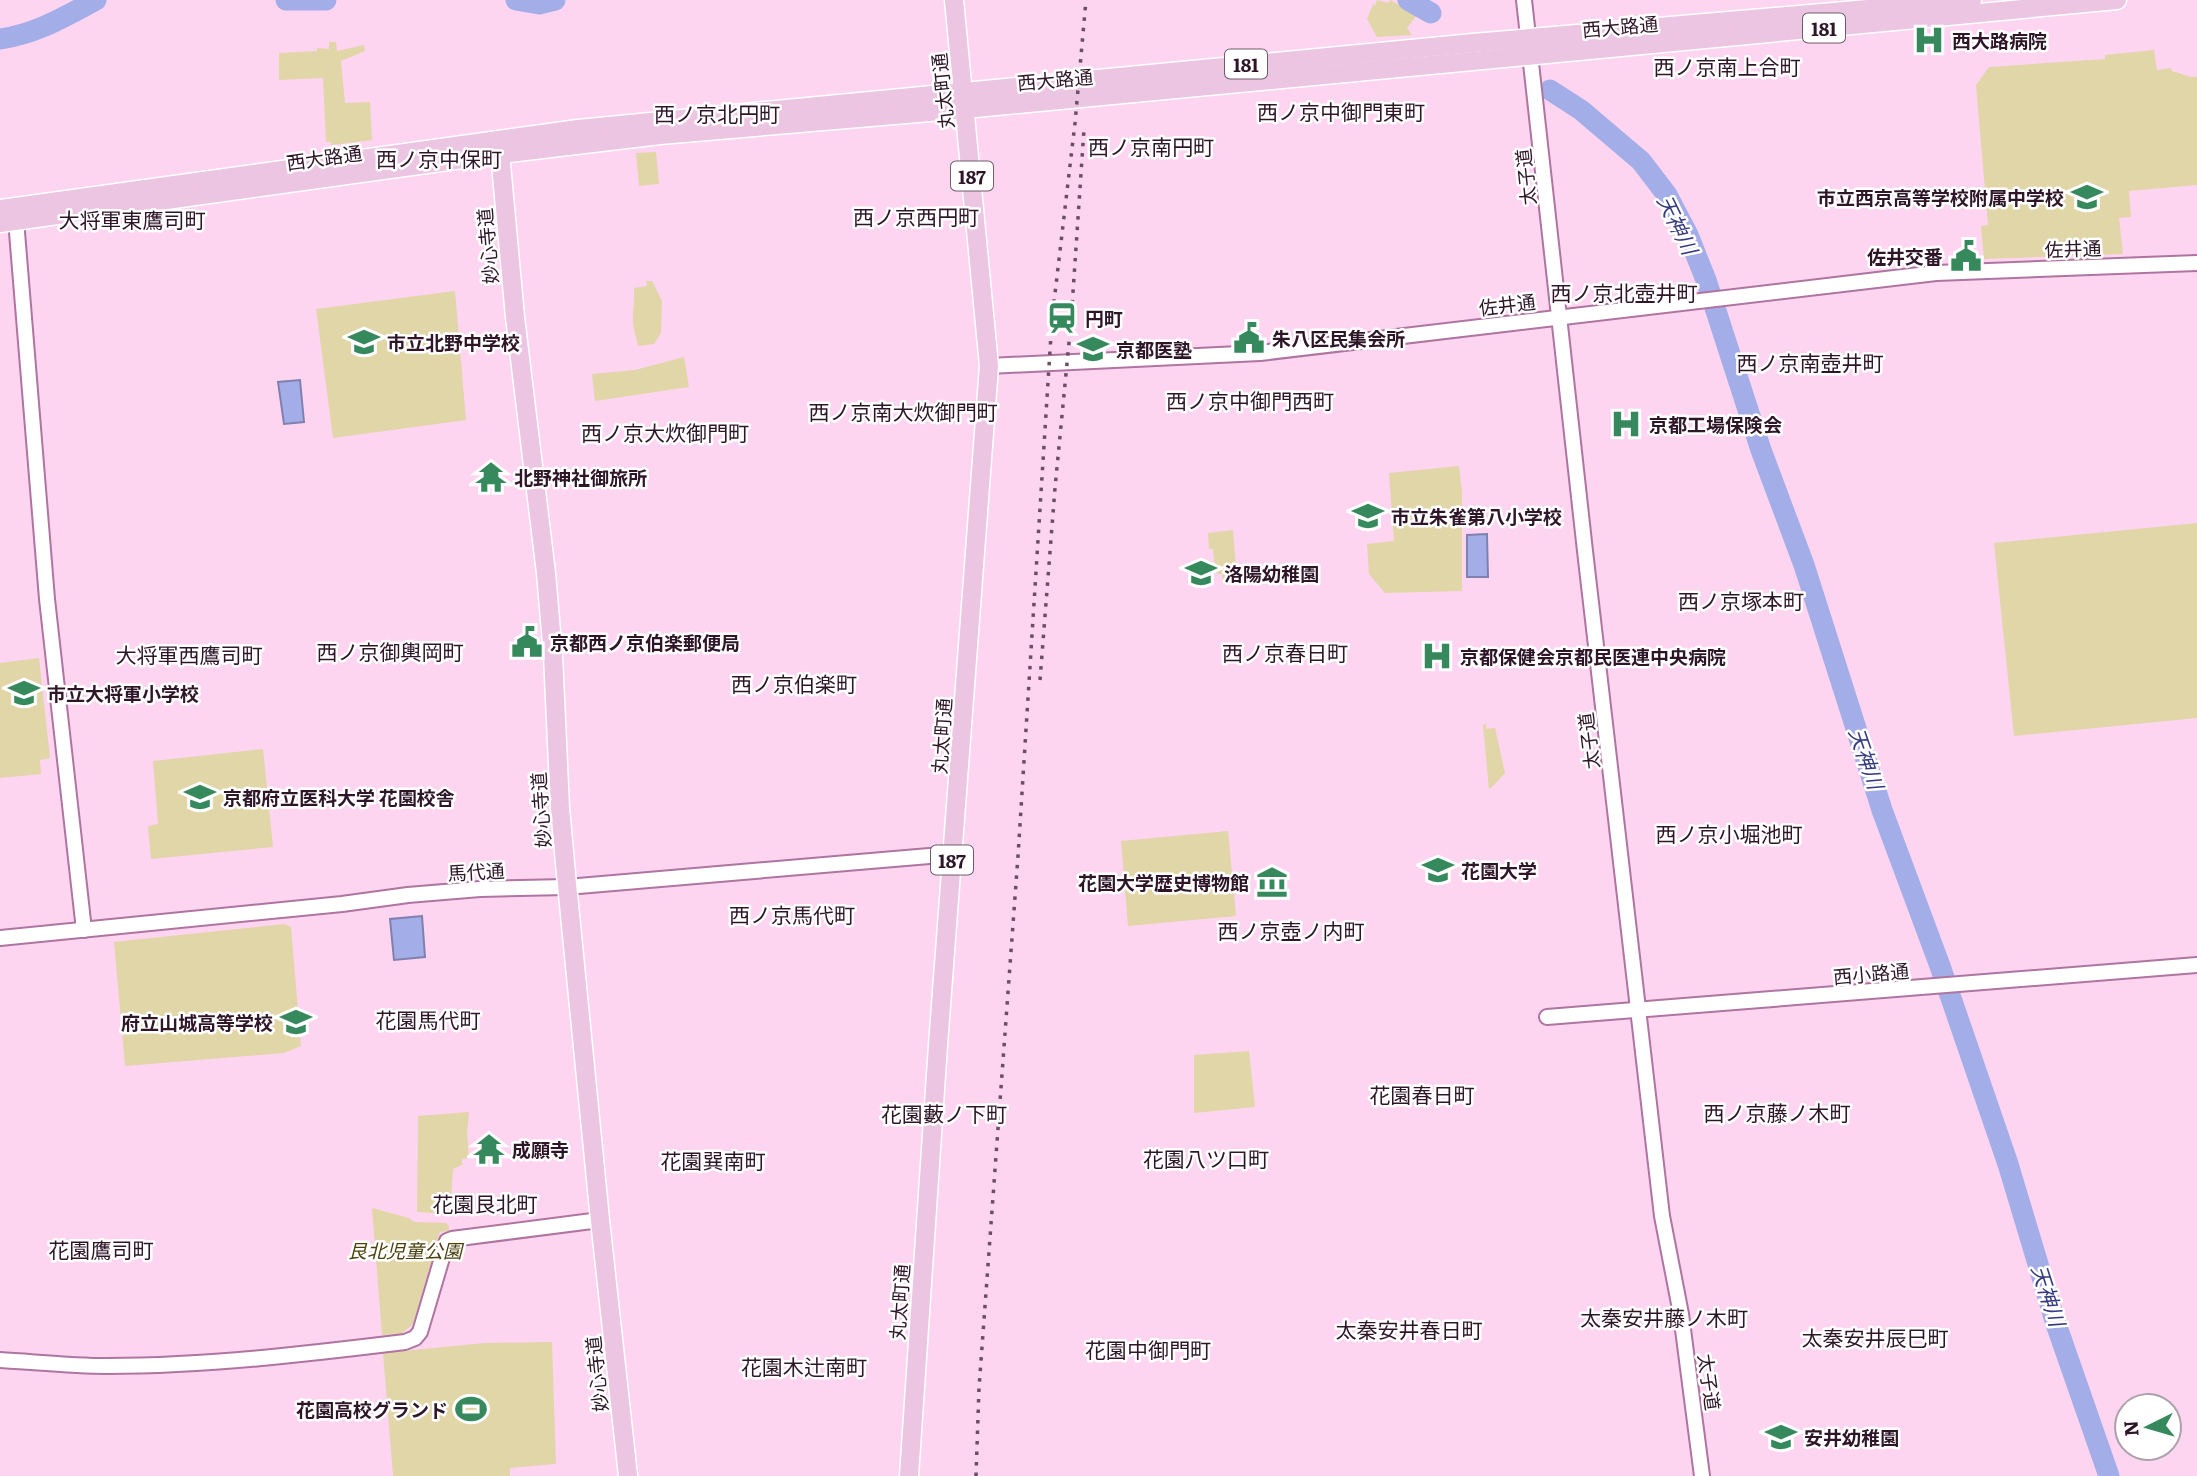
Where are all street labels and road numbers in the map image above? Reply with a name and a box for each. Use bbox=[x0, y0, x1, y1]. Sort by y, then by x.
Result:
street label: 西大路通 bbox=[1581, 9, 1659, 43]
road number: 181 bbox=[1803, 13, 1845, 42]
road number: 181 bbox=[1225, 50, 1267, 78]
street label: 丸太町通 bbox=[924, 52, 960, 130]
street label: 西大路通 bbox=[1016, 62, 1094, 96]
street label: 西大路通 bbox=[284, 138, 364, 176]
street label: 太子道 bbox=[1508, 147, 1542, 207]
road number: 187 bbox=[951, 162, 993, 190]
street label: 妙心寺道 bbox=[470, 207, 504, 285]
street label: 佐井通 bbox=[2044, 233, 2102, 263]
street label: 佐井通 bbox=[1477, 287, 1537, 321]
street label: 丸太町通 bbox=[924, 697, 958, 775]
street label: 太子道 bbox=[1571, 711, 1605, 771]
street label: 妙心寺道 bbox=[523, 771, 557, 849]
road number: 187 bbox=[931, 846, 973, 874]
street label: 馬代通 bbox=[447, 856, 505, 886]
street label: 西小路通 bbox=[1832, 956, 1910, 990]
street label: 丸太町通 bbox=[882, 1263, 916, 1341]
street label: 妙心寺道 bbox=[578, 1335, 614, 1413]
street label: 太子道 bbox=[1692, 1352, 1728, 1412]

